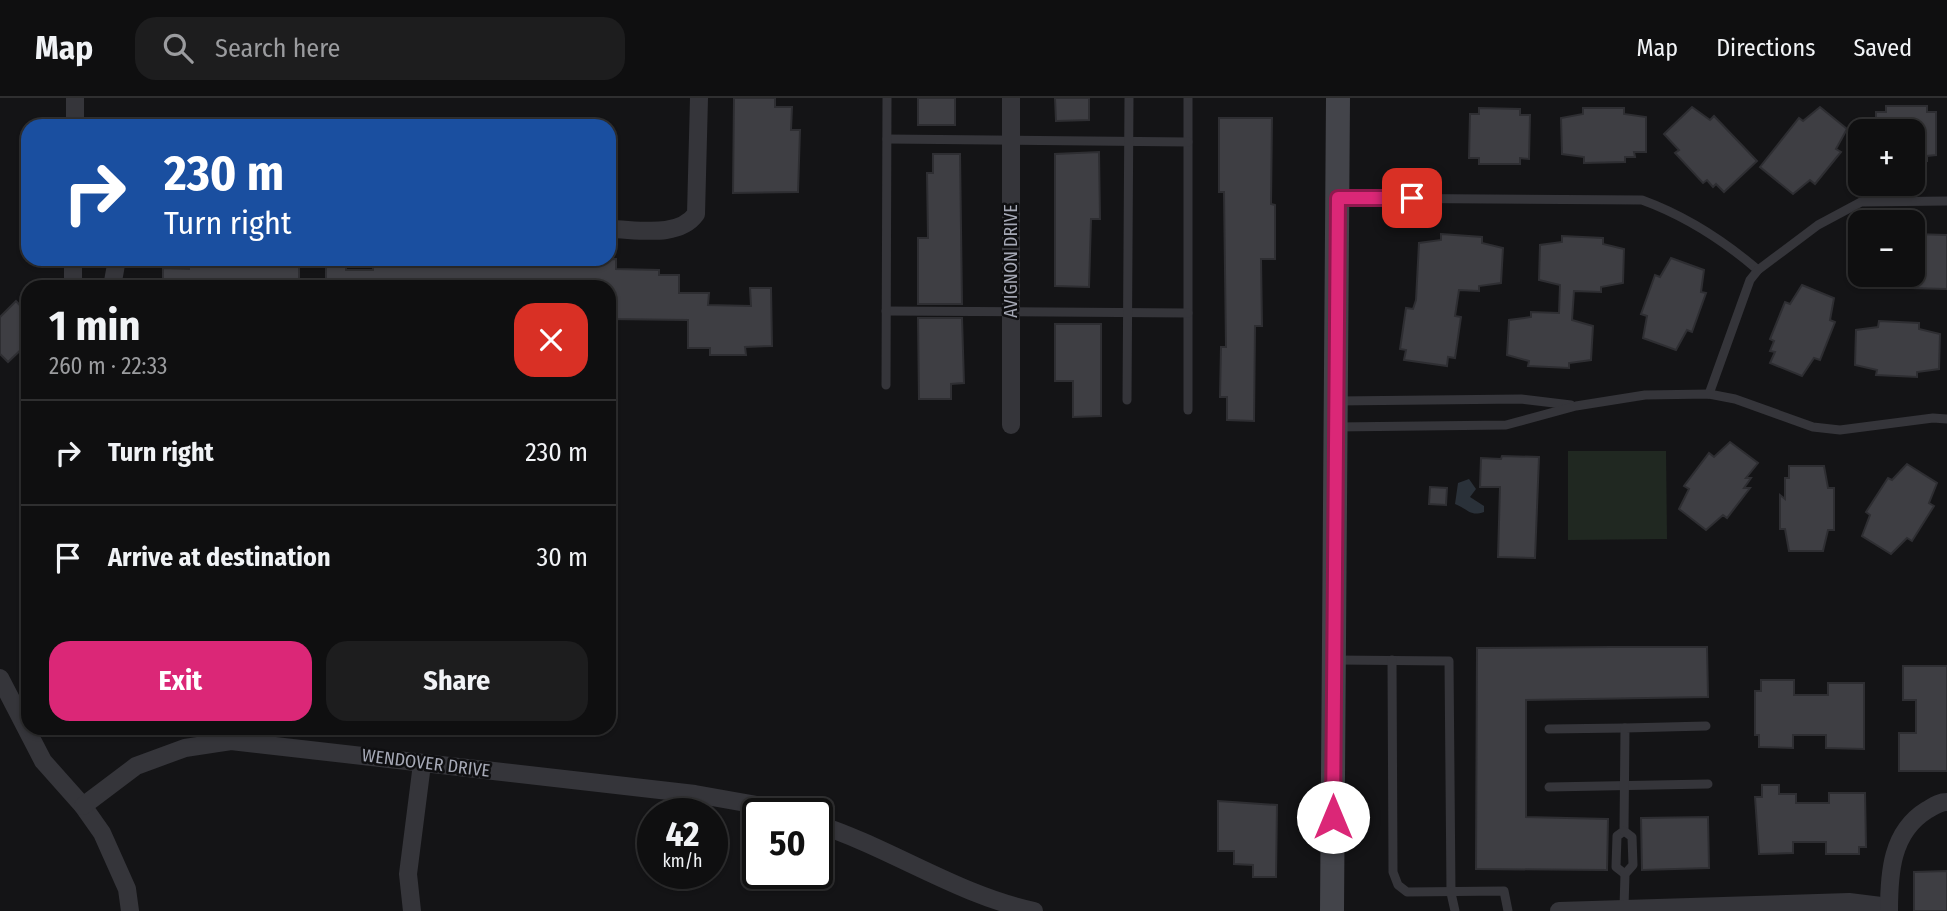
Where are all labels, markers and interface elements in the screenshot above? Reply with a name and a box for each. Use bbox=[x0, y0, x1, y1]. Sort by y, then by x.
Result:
search box bbox=[135, 17, 625, 80]
text: Map bbox=[35, 28, 93, 68]
icon: search bbox=[159, 29, 197, 67]
text: Search here bbox=[215, 33, 340, 64]
text: Map bbox=[1637, 34, 1678, 62]
text: Directions bbox=[1716, 34, 1815, 62]
text: Saved bbox=[1853, 34, 1912, 62]
map controls bbox=[1848, 119, 1925, 287]
button: + bbox=[1848, 119, 1925, 196]
text: 230 m bbox=[164, 144, 284, 203]
icon: right bbox=[49, 147, 140, 238]
pin bbox=[1382, 168, 1442, 228]
icon: arrive bbox=[1393, 179, 1431, 217]
text: Turn right bbox=[164, 204, 291, 242]
street label: AVIGNON DRIVE bbox=[1000, 204, 1022, 318]
button: − bbox=[1848, 210, 1925, 287]
text: 1 min bbox=[49, 301, 140, 351]
button: close bbox=[514, 303, 588, 377]
text: 260 m · 22:33 bbox=[49, 352, 167, 380]
icon: right bbox=[49, 434, 87, 472]
text: Turn right bbox=[108, 437, 214, 468]
text: 230 m bbox=[525, 437, 588, 468]
icon: arrive bbox=[49, 539, 87, 577]
text: Arrive at destination bbox=[108, 542, 331, 573]
text: 30 m bbox=[537, 542, 588, 573]
button: Exit bbox=[49, 641, 312, 721]
button: Share bbox=[326, 641, 588, 721]
street label: WENDOVER DRIVE bbox=[361, 744, 491, 782]
position arrow bbox=[1296, 780, 1370, 854]
speed limit sign: 50 bbox=[742, 798, 833, 889]
text: 42 bbox=[666, 813, 699, 855]
text: km/h bbox=[662, 850, 703, 872]

